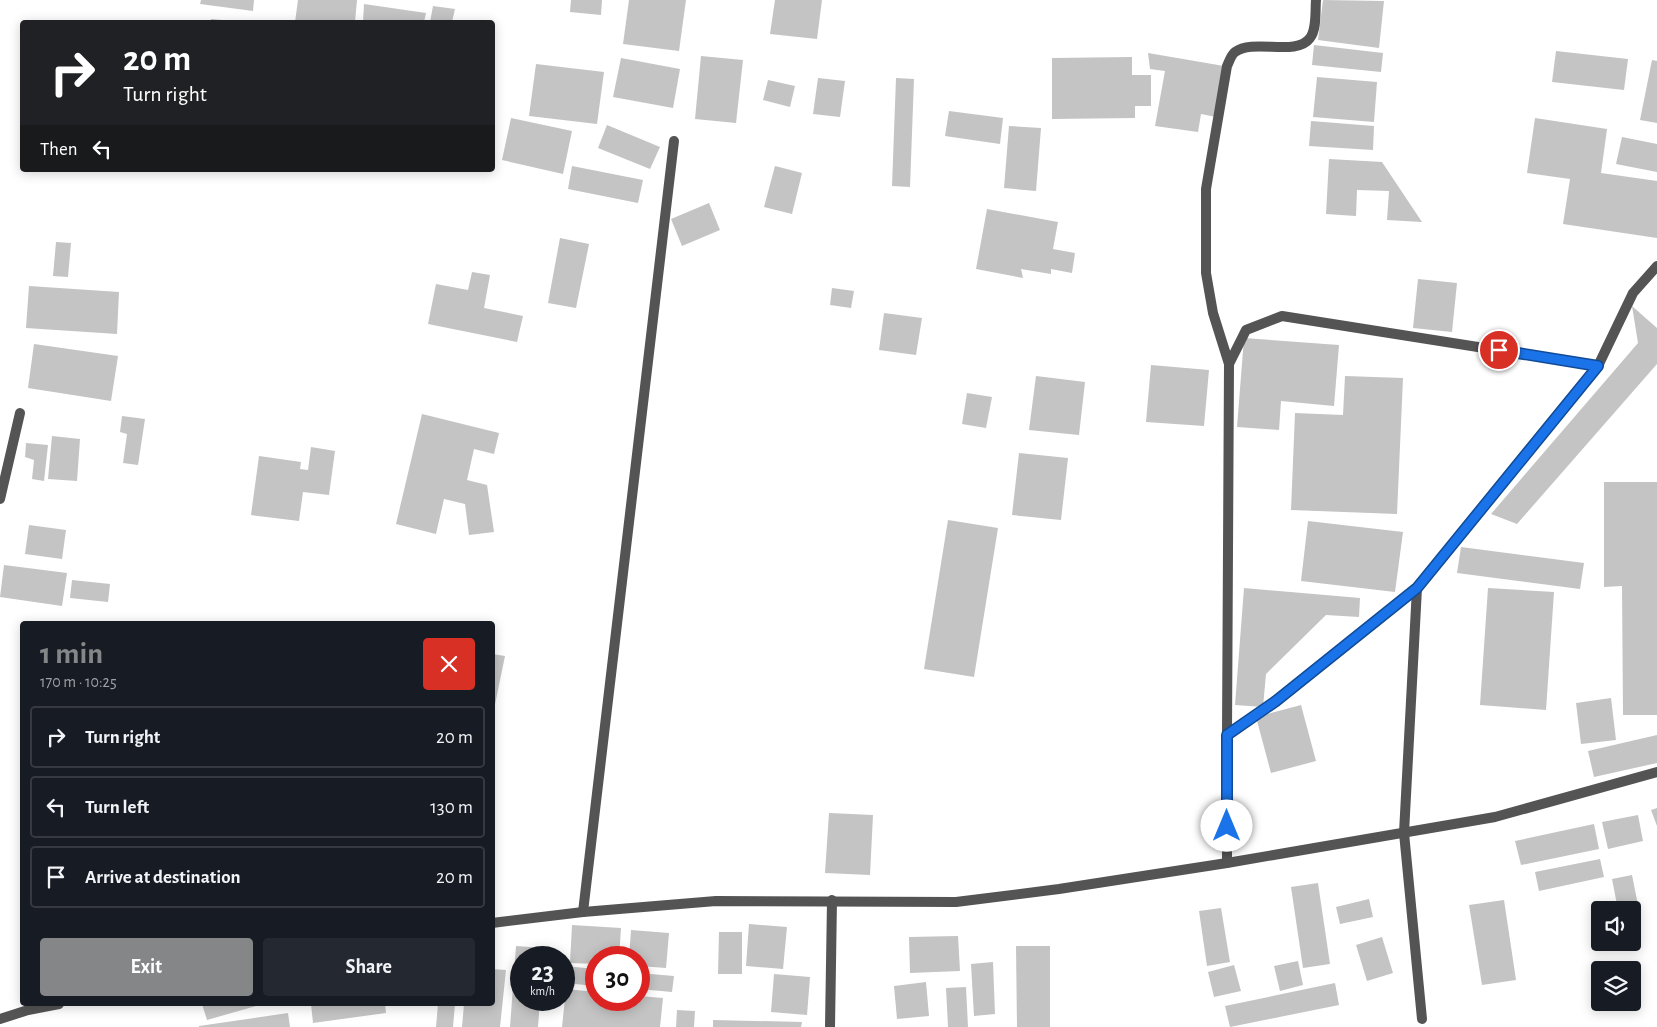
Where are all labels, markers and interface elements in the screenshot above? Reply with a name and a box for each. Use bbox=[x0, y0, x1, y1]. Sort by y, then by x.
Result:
icon: right bbox=[40, 40, 105, 105]
text: 20 m bbox=[123, 42, 191, 77]
text: Turn right bbox=[123, 83, 207, 105]
icon: left bbox=[88, 135, 116, 163]
text: Then bbox=[40, 140, 78, 159]
pin bbox=[1478, 329, 1520, 371]
icon: arrive bbox=[1485, 336, 1513, 364]
button: close bbox=[423, 638, 475, 690]
text: 1 min bbox=[40, 639, 103, 669]
text: 170 m · 10:25 bbox=[40, 674, 117, 690]
icon: right bbox=[42, 723, 70, 751]
text: Turn right bbox=[85, 728, 160, 747]
text: 20 m bbox=[436, 728, 473, 747]
icon: left bbox=[42, 793, 70, 821]
text: Turn left bbox=[85, 798, 149, 817]
text: 130 m bbox=[430, 798, 473, 817]
position arrow bbox=[1200, 799, 1252, 851]
icon: arrive bbox=[42, 863, 70, 891]
text: Arrive at destination bbox=[85, 868, 241, 887]
text: 20 m bbox=[436, 868, 473, 887]
map controls bbox=[1591, 901, 1641, 1011]
button: sound bbox=[1591, 901, 1641, 951]
button: Exit bbox=[40, 938, 253, 996]
button: Share bbox=[263, 938, 475, 996]
speed limit sign: 30 bbox=[585, 946, 650, 1011]
text: 23 bbox=[531, 960, 554, 985]
button: layers bbox=[1591, 961, 1641, 1011]
text: km/h bbox=[530, 985, 555, 997]

